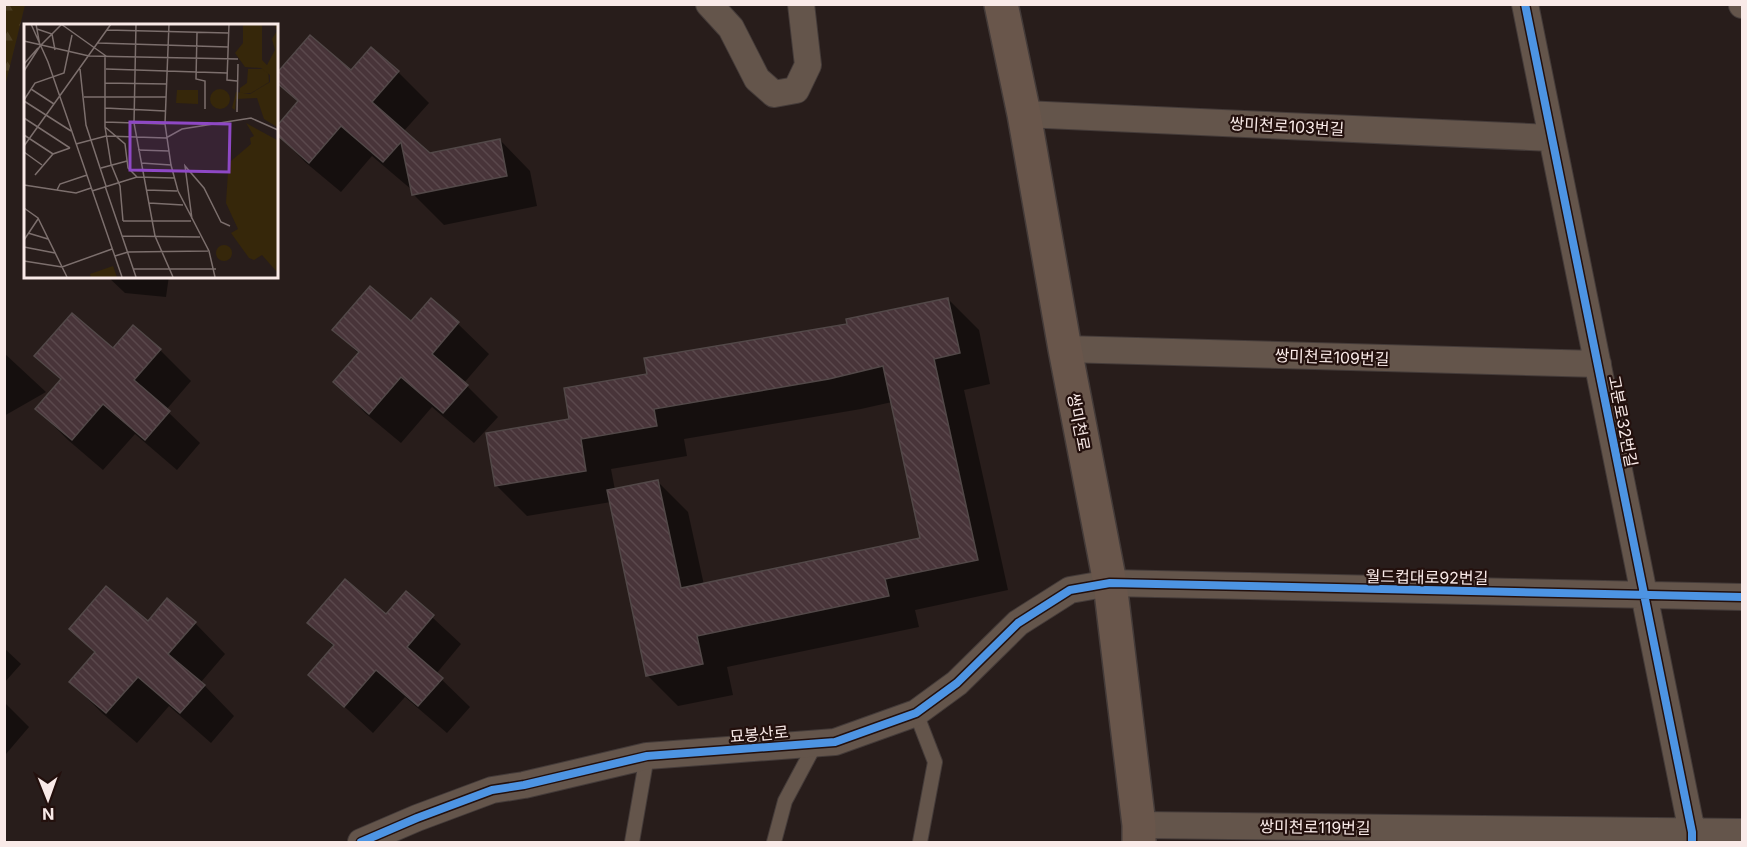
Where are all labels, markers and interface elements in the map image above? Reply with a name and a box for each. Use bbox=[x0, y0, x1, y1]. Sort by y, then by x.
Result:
inset map bbox=[24, 24, 278, 278]
street label: 쌍미천로103번길 bbox=[1229, 113, 1345, 139]
street label: 쌍미천로109번길 bbox=[1274, 345, 1390, 369]
street label: 고분로32번길 bbox=[1604, 373, 1642, 469]
street label: 쌍미천로 bbox=[1064, 391, 1094, 453]
street label: 월드컵대로92번길 bbox=[1365, 566, 1489, 588]
street label: 묘봉산로 bbox=[729, 721, 789, 747]
north arrow bbox=[18, 769, 78, 829]
text: N bbox=[42, 804, 55, 824]
street label: 쌍미천로119번길 bbox=[1259, 816, 1371, 838]

